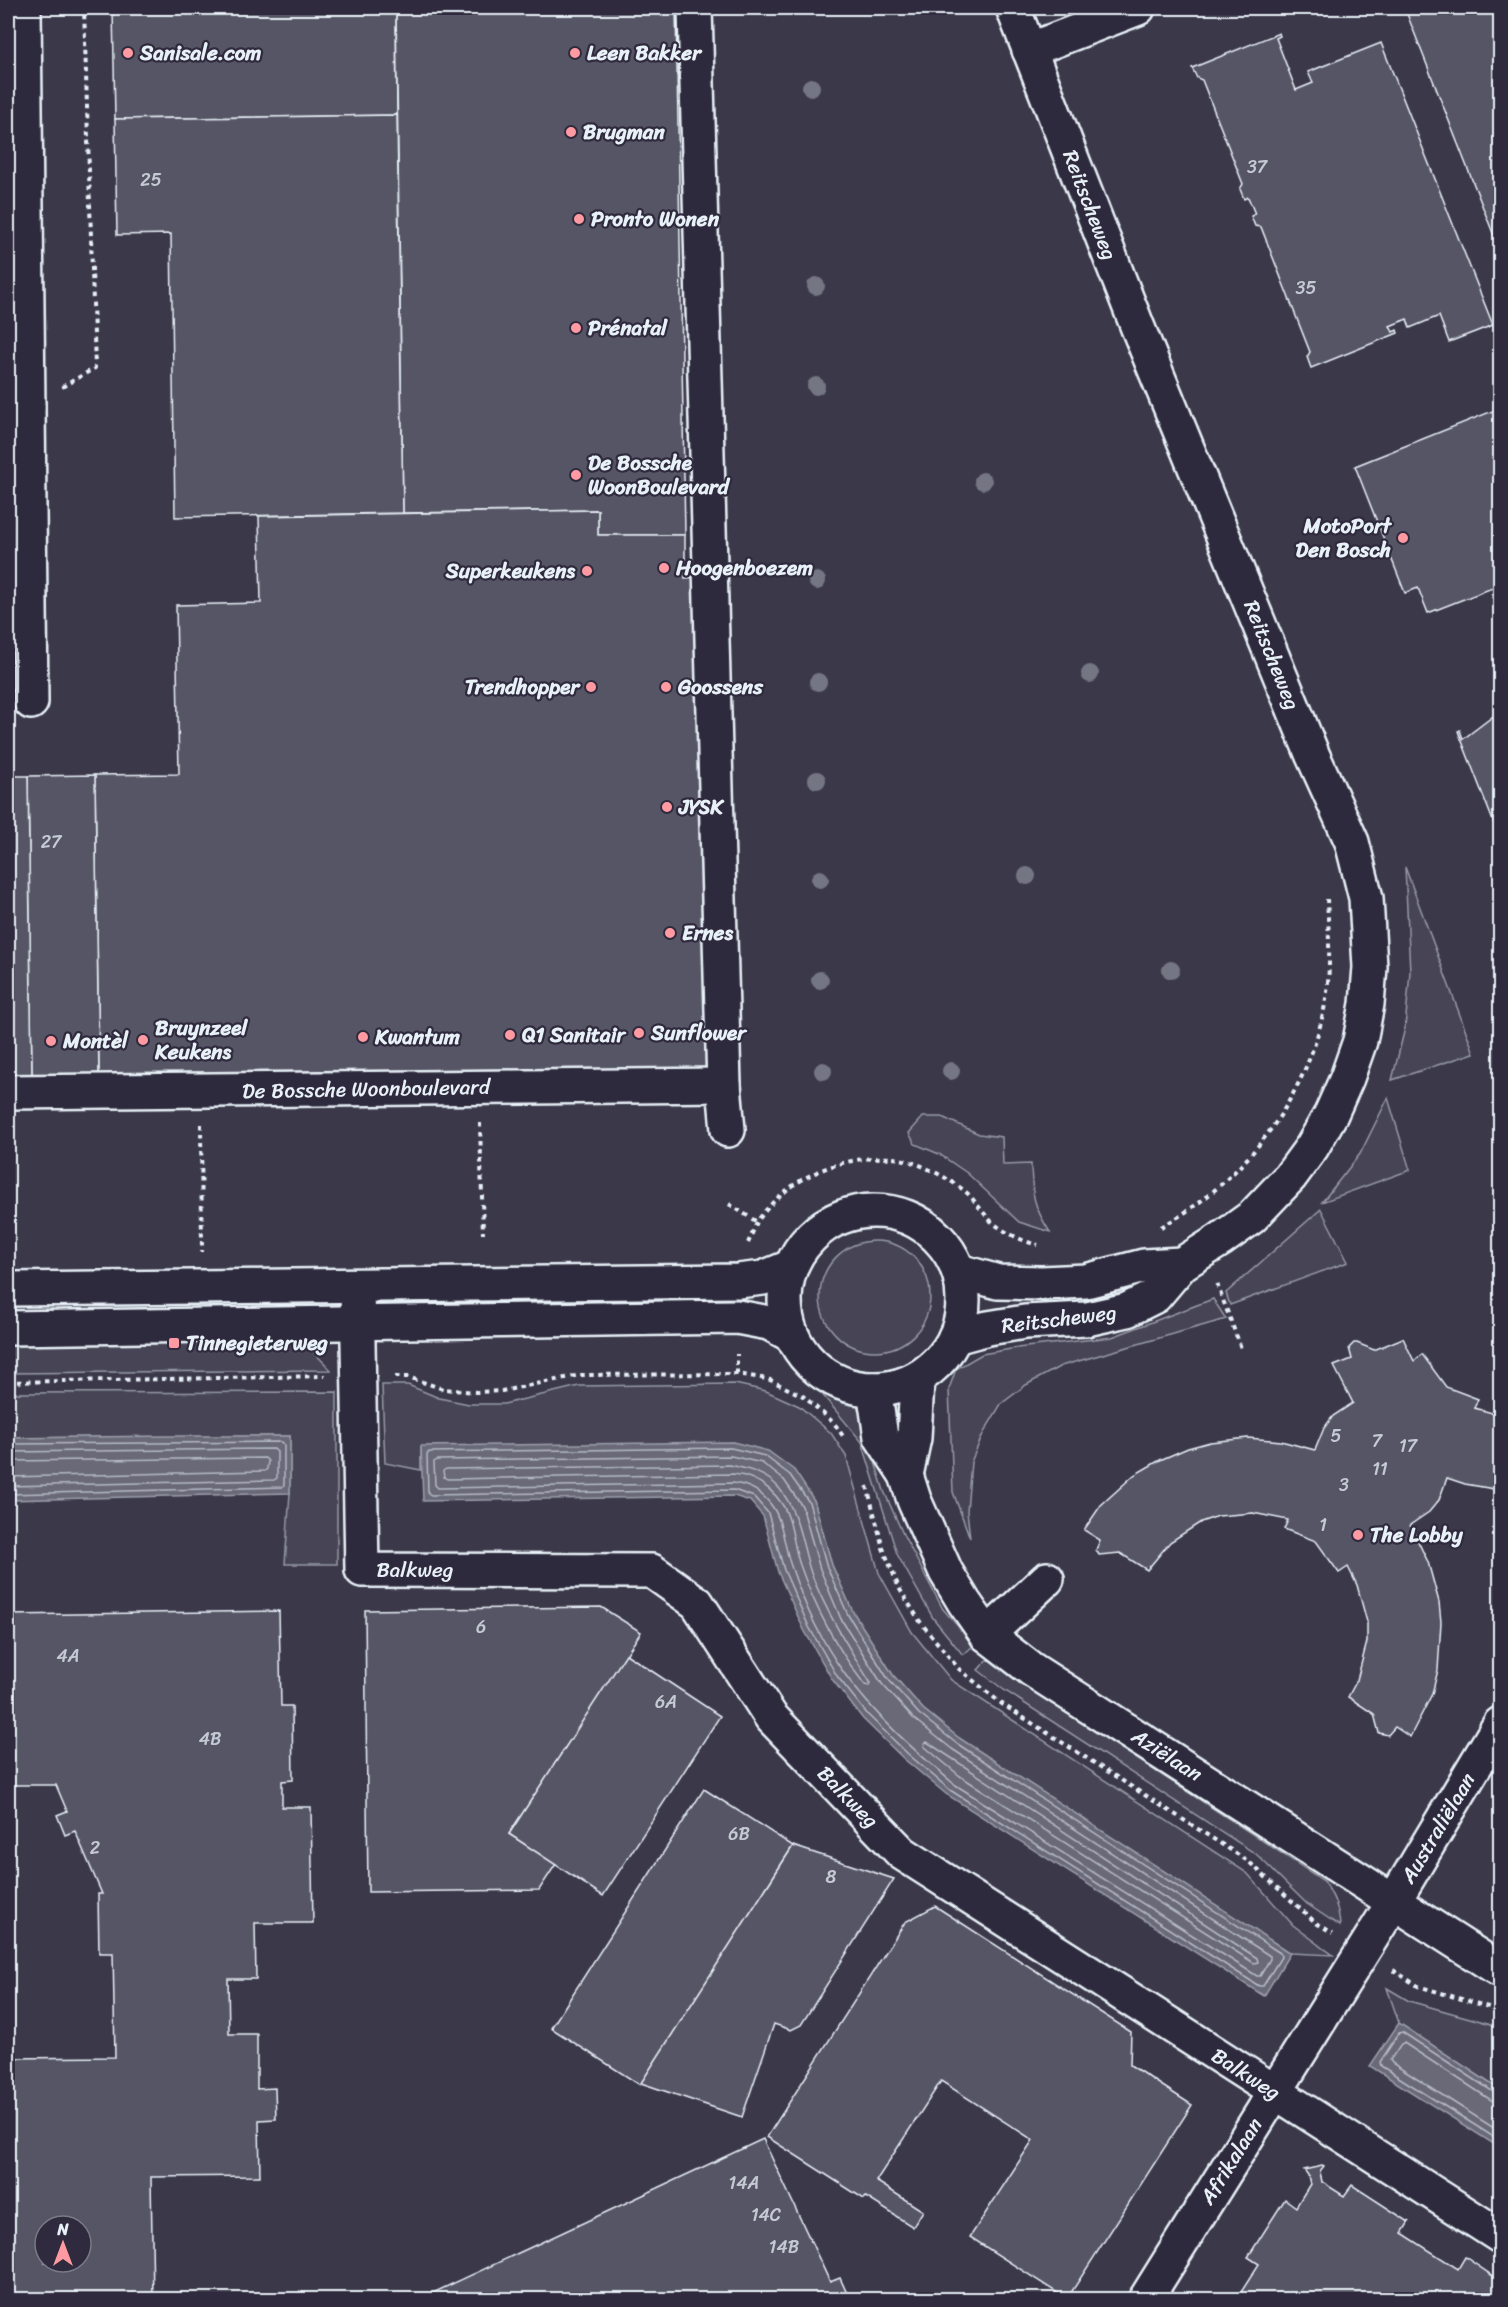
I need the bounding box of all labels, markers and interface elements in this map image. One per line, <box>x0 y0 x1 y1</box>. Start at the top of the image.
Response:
place label: Sanisale.com <box>139 34 261 72</box>
place label: Leen Bakker <box>587 34 703 72</box>
marker: Sanisale.com <box>121 46 135 60</box>
marker: Leen Bakker <box>568 46 582 60</box>
place label: Brugman <box>583 113 665 151</box>
marker: Brugman <box>564 125 578 139</box>
street label: Reitscheweg <box>1052 144 1128 266</box>
house number: 37 <box>1247 151 1269 183</box>
house number: 25 <box>140 164 162 196</box>
place label: Pronto Wonen <box>591 200 720 238</box>
marker: Pronto Wonen <box>572 212 586 226</box>
house number: 35 <box>1296 272 1316 304</box>
place label: Prénatal <box>588 309 668 347</box>
marker: Prénatal <box>569 321 583 335</box>
place label: De Bossche WoonBoulevard <box>588 444 731 506</box>
marker: De Bossche WoonBoulevard <box>569 468 583 482</box>
place label: MotoPort Den Bosch <box>1296 507 1393 569</box>
marker: MotoPort Den Bosch <box>1396 531 1410 545</box>
place label: Hoogenboezem <box>675 549 813 587</box>
place label: Superkeukens <box>445 552 575 590</box>
marker: Hoogenboezem <box>657 561 671 575</box>
marker: Superkeukens <box>580 564 594 578</box>
street label: Reitscheweg <box>1233 594 1311 716</box>
place label: Trendhopper <box>465 668 581 706</box>
place label: Goossens <box>677 668 764 706</box>
marker: Trendhopper <box>584 680 598 694</box>
marker: Goossens <box>659 680 673 694</box>
place label: JYSK <box>678 788 725 826</box>
marker: JYSK <box>660 800 674 814</box>
house number: 27 <box>41 826 63 858</box>
place label: Ernes <box>682 914 733 952</box>
marker: Ernes <box>663 926 677 940</box>
place label: Bruynzeel Keukens <box>154 1009 248 1071</box>
place label: Sunflower <box>650 1014 748 1052</box>
place label: Q1 Sanitair <box>522 1016 626 1054</box>
place label: Kwantum <box>374 1018 461 1056</box>
place label: Montèl <box>62 1022 129 1060</box>
marker: Sunflower <box>632 1026 646 1040</box>
marker: Q1 Sanitair <box>503 1028 517 1042</box>
marker: Kwantum <box>356 1030 370 1044</box>
marker: Bruynzeel Keukens <box>136 1033 150 1047</box>
marker: Montèl <box>44 1034 58 1048</box>
street label: De Bossche Woonboulevard <box>242 1068 492 1110</box>
street label: Reitscheweg <box>999 1293 1119 1345</box>
place label: Tinnegieterweg <box>186 1324 328 1362</box>
marker: Tinnegieterweg <box>167 1336 181 1350</box>
house number: 5 <box>1331 1420 1342 1452</box>
house number: 7 <box>1372 1425 1384 1457</box>
house number: 17 <box>1399 1430 1419 1462</box>
house number: 11 <box>1372 1453 1388 1485</box>
house number: 3 <box>1339 1469 1349 1501</box>
house number: 1 <box>1319 1509 1327 1541</box>
place label: The Lobby <box>1370 1516 1464 1554</box>
marker: The Lobby <box>1351 1528 1365 1542</box>
street label: Balkweg <box>377 1551 454 1589</box>
house number: 6 <box>476 1611 486 1643</box>
house number: 4A <box>56 1640 80 1672</box>
house number: 6A <box>655 1686 677 1718</box>
street label: Aziëlaan <box>1123 1717 1210 1792</box>
house number: 4B <box>199 1723 221 1755</box>
street label: Balkweg <box>808 1756 889 1838</box>
street label: Australiëlaan <box>1389 1765 1486 1892</box>
house number: 6B <box>728 1818 750 1850</box>
house number: 2 <box>90 1832 100 1864</box>
house number: 8 <box>826 1861 837 1893</box>
street label: Balkweg <box>1203 2037 1289 2111</box>
street label: Afrikalaan <box>1189 2110 1273 2213</box>
house number: 14A <box>729 2167 759 2199</box>
house number: 14C <box>751 2199 782 2231</box>
north arrow <box>33 2214 93 2274</box>
text: N <box>56 2215 69 2244</box>
house number: 14B <box>769 2231 799 2263</box>

